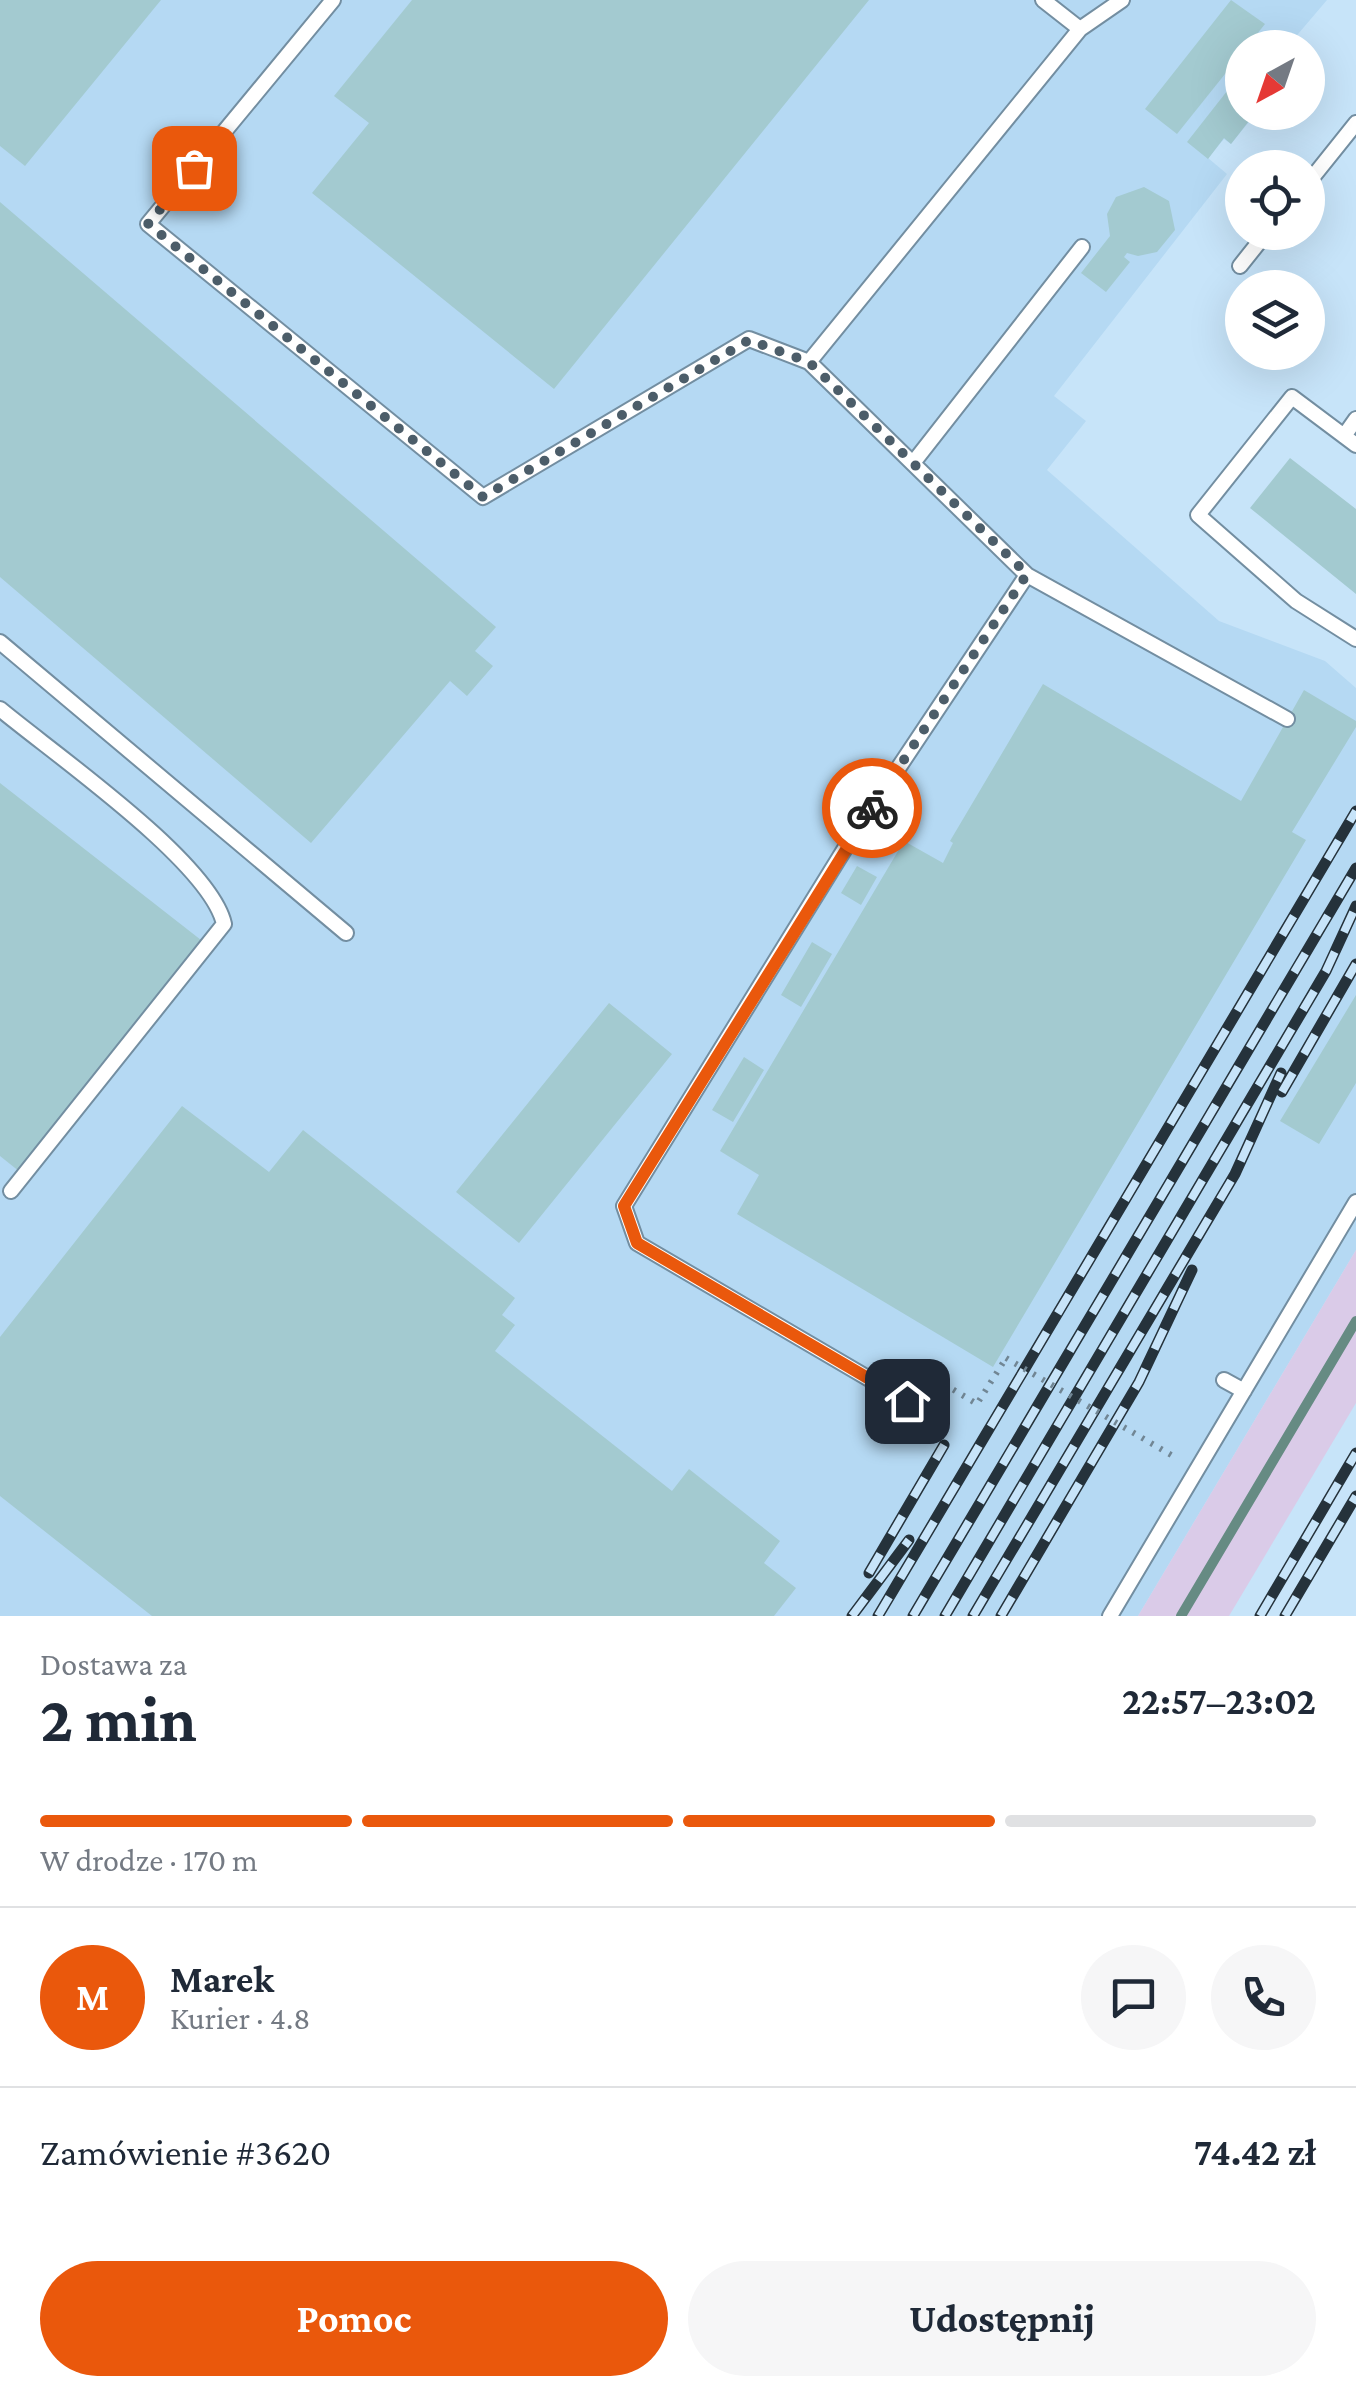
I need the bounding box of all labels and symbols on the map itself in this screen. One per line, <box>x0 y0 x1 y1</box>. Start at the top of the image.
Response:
north arrow <box>1225 30 1325 130</box>
pin <box>152 126 237 211</box>
courier <box>822 758 922 858</box>
pin <box>865 1359 950 1444</box>

